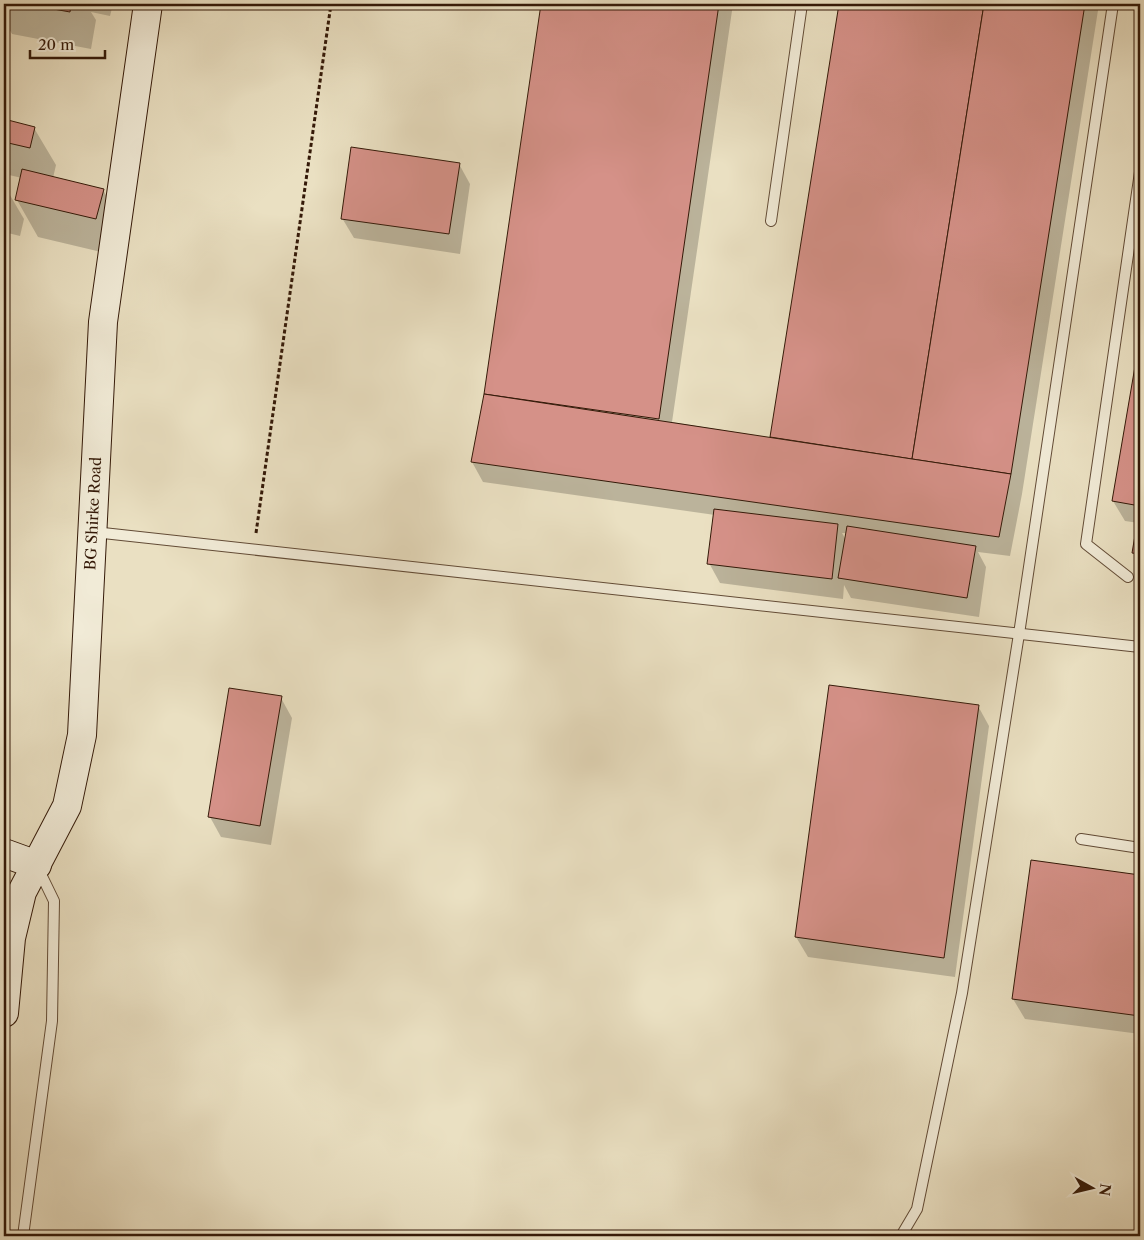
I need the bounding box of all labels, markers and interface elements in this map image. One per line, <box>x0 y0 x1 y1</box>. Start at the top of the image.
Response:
scale bar <box>30 28 105 60</box>
text: 20 m <box>38 35 74 54</box>
street label: BG Shirke Road <box>80 456 105 571</box>
north arrow <box>1066 1162 1116 1212</box>
text: N <box>1095 1183 1115 1197</box>

